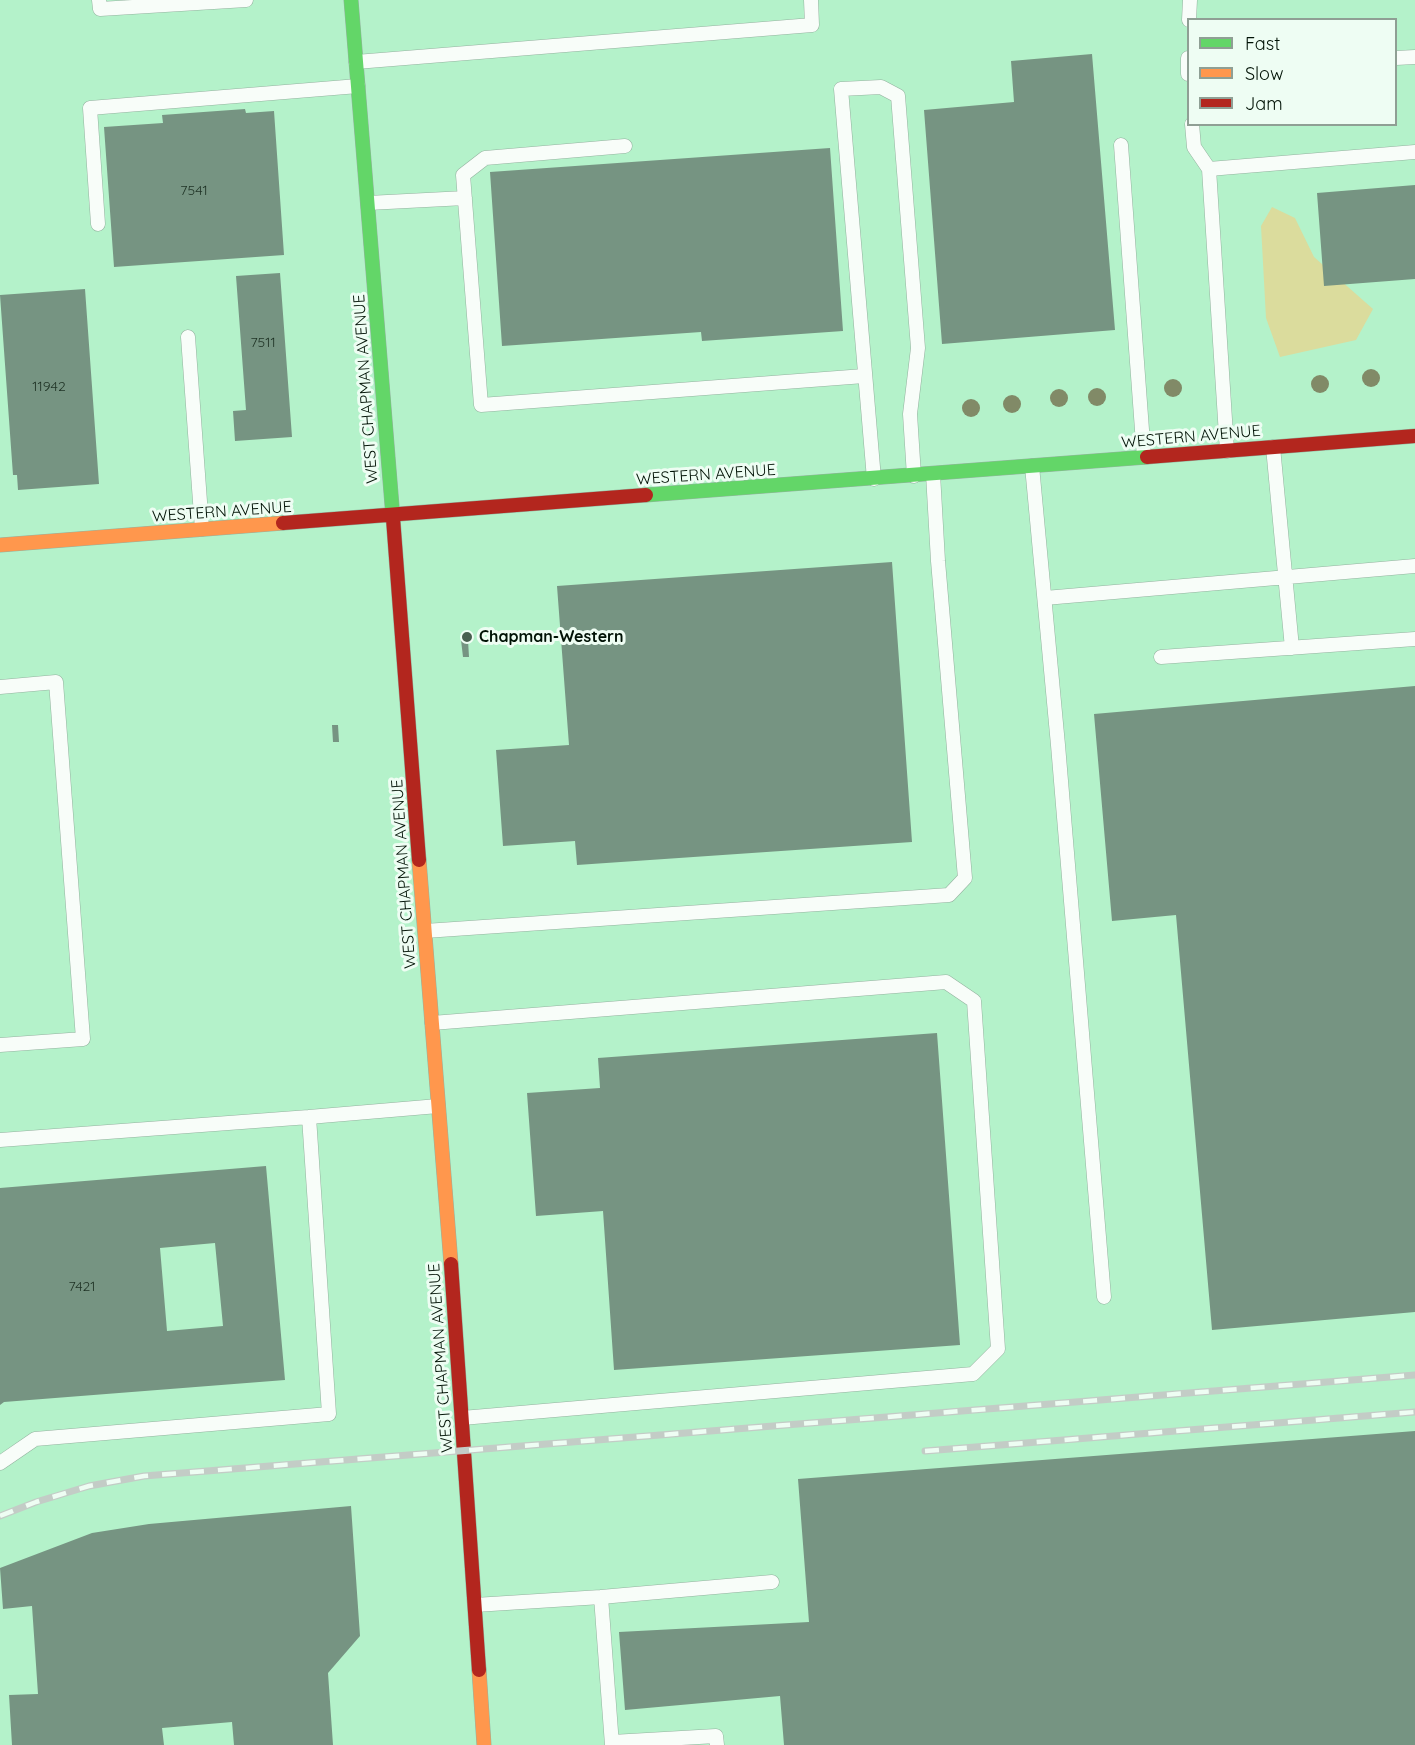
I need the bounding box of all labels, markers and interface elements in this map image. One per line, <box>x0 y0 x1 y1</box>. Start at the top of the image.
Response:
legend <box>1187 18 1397 126</box>
text: Fast <box>1245 32 1280 55</box>
text: Slow <box>1245 62 1283 85</box>
text: Jam <box>1245 92 1283 115</box>
house number: 7541 <box>180 183 208 199</box>
street label: WEST CHAPMAN AVENUE <box>350 294 382 484</box>
house number: 7511 <box>250 335 276 351</box>
house number: 11942 <box>32 379 66 395</box>
street label: WESTERN AVENUE <box>1121 421 1261 453</box>
street label: WESTERN AVENUE <box>636 461 776 489</box>
street label: WESTERN AVENUE <box>152 498 292 526</box>
place label: Chapman-Western <box>479 627 624 647</box>
marker: Chapman-Western <box>460 630 474 644</box>
street label: WEST CHAPMAN AVENUE <box>388 779 420 969</box>
street label: WEST CHAPMAN AVENUE <box>425 1263 457 1453</box>
house number: 7421 <box>69 1279 95 1295</box>

